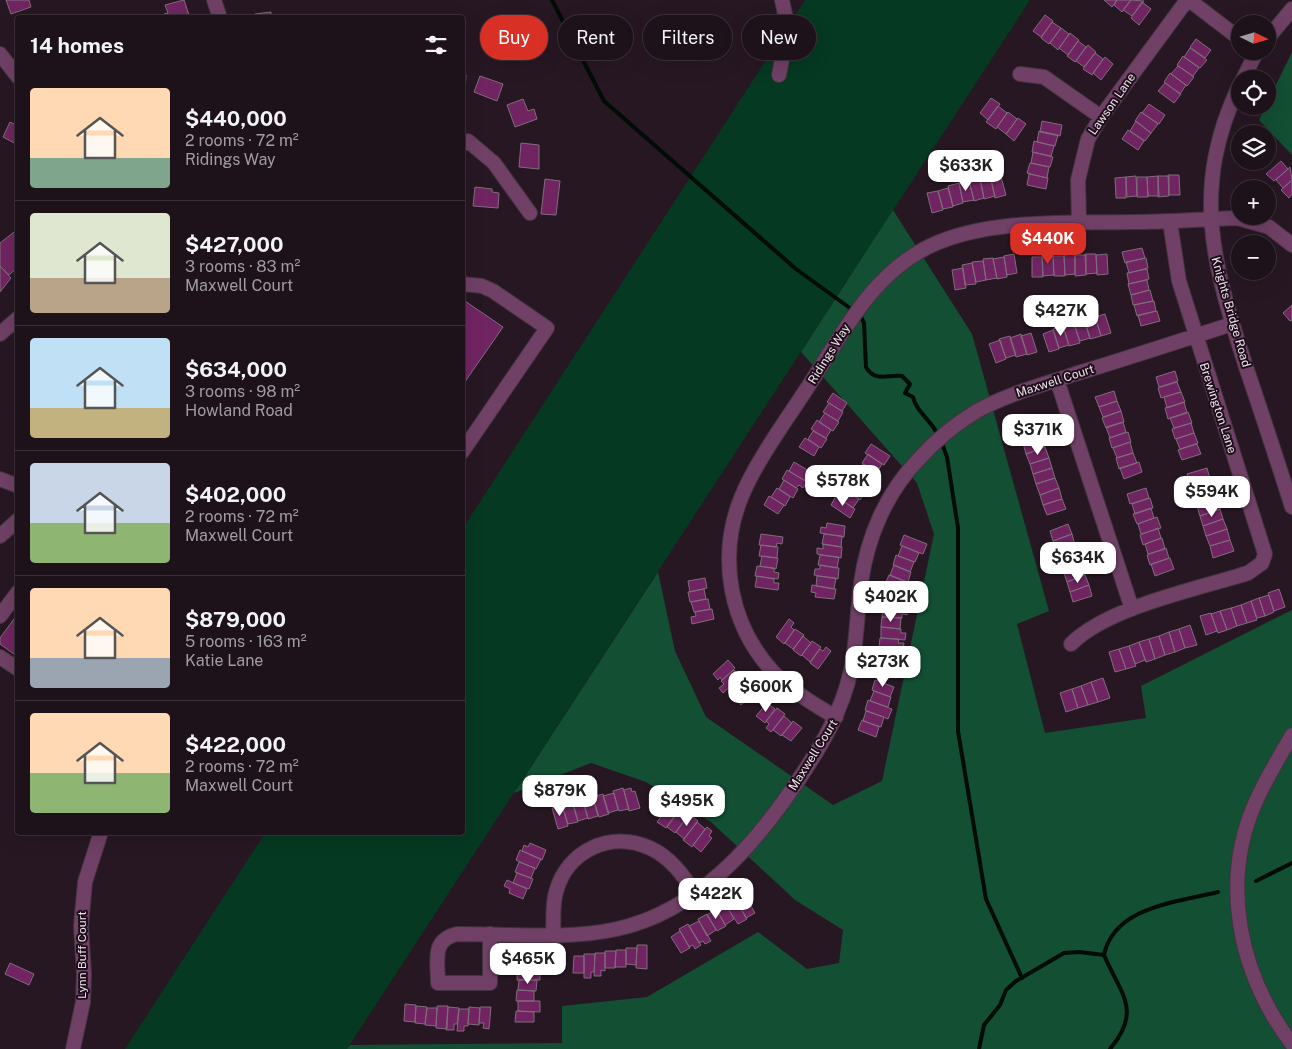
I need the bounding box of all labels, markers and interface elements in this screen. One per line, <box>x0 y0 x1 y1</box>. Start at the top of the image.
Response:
chip: Buy <box>480 15 548 60</box>
chip: Rent <box>558 15 633 60</box>
chip: Filters <box>643 15 732 60</box>
chip: New <box>742 15 816 60</box>
north arrow <box>1231 15 1276 60</box>
map controls <box>1231 15 1276 280</box>
icon: filters <box>422 31 450 59</box>
text: 14 homes <box>30 33 124 58</box>
street label: Lawson Lane <box>1086 70 1139 138</box>
button: locate <box>1231 70 1276 115</box>
text: $440,000 <box>185 106 287 131</box>
icon: home <box>70 108 130 168</box>
button: layers <box>1231 125 1276 170</box>
text: 2 rooms · 72 m² <box>185 131 299 150</box>
text: Ridings Way <box>185 150 276 169</box>
pin: $633K <box>931 150 1001 192</box>
text: $633K <box>939 156 993 175</box>
button: + <box>1231 180 1276 225</box>
pin: $440K <box>1013 222 1083 265</box>
text: $440K <box>1021 229 1075 248</box>
text: $427,000 <box>185 232 283 257</box>
icon: home <box>70 233 130 293</box>
button: − <box>1231 235 1276 280</box>
street label: Knights Bridge Road <box>1209 255 1253 369</box>
text: 3 rooms · 83 m² <box>185 257 300 276</box>
text: Maxwell Court <box>185 276 293 295</box>
pin: $427K <box>1026 294 1096 337</box>
text: $427K <box>1034 301 1088 320</box>
street label: Ridings Way <box>805 321 853 387</box>
text: $634,000 <box>185 357 287 382</box>
icon: home <box>70 358 130 418</box>
street label: Brewington Lane <box>1197 361 1239 455</box>
street label: Maxwell Court <box>1014 362 1096 400</box>
text: 3 rooms · 98 m² <box>185 382 300 401</box>
text: Howland Road <box>185 401 293 420</box>
pin: $371K <box>1003 414 1073 456</box>
text: $371K <box>1013 420 1063 439</box>
pin: $578K <box>808 464 878 507</box>
text: $578K <box>816 471 870 490</box>
pin: $594K <box>1177 476 1247 518</box>
text: $402,000 <box>185 482 286 507</box>
text: $594K <box>1185 482 1239 501</box>
icon: home <box>70 483 130 543</box>
text: 2 rooms · 72 m² <box>185 507 299 526</box>
text: Maxwell Court <box>185 526 293 545</box>
pin: $634K <box>1043 542 1113 584</box>
text: $634K <box>1051 548 1105 567</box>
pin: $402K <box>856 580 926 623</box>
text: $402K <box>864 587 918 606</box>
text: $879,000 <box>185 607 286 632</box>
icon: home <box>70 608 130 668</box>
text: 5 rooms · 163 m² <box>185 632 307 651</box>
pin: $273K <box>848 646 918 688</box>
text: Katie Lane <box>185 651 263 670</box>
text: $273K <box>856 652 910 671</box>
pin: $600K <box>731 670 801 713</box>
text: $600K <box>739 677 793 696</box>
street label: Maxwell Court <box>786 717 841 793</box>
text: $422,000 <box>185 732 286 757</box>
icon: home <box>70 733 130 793</box>
text: 2 rooms · 72 m² <box>185 757 299 776</box>
pin: $879K <box>525 774 595 817</box>
text: Maxwell Court <box>185 776 293 795</box>
text: $879K <box>533 781 587 800</box>
pin: $495K <box>652 784 722 827</box>
text: $495K <box>660 791 714 810</box>
pin: $422K <box>681 878 751 920</box>
text: $422K <box>689 884 743 903</box>
street label: Lynn Buff Court <box>75 911 89 999</box>
pin: $465K <box>493 942 563 985</box>
text: $465K <box>501 949 555 968</box>

